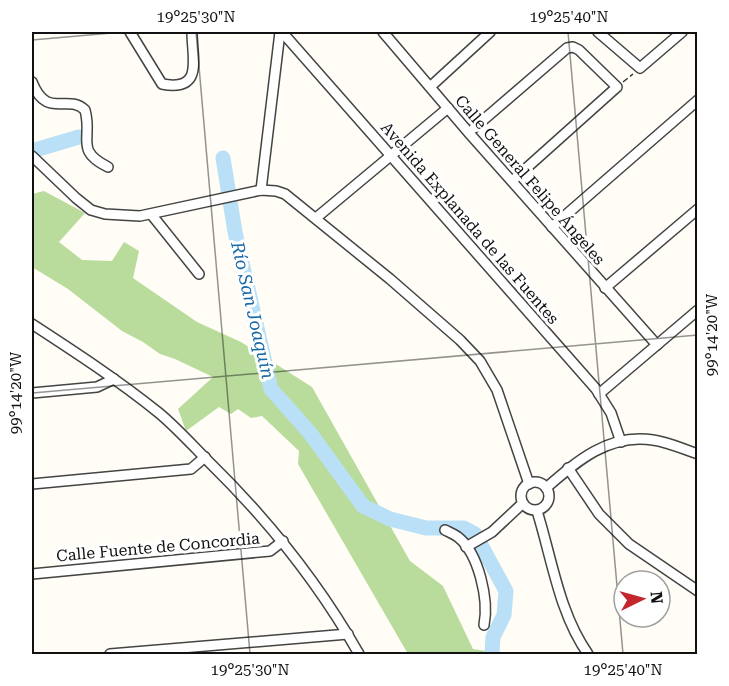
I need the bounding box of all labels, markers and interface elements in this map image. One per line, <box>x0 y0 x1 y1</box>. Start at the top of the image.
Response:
text: 19°25'30"N <box>156 8 236 26</box>
text: 19°25'40"N <box>529 8 609 26</box>
street label: Calle General Felipe Ángeles <box>451 91 609 269</box>
street label: Avenida Explanada de las Fuentes <box>377 118 563 328</box>
water label: Río San Joaquín <box>227 238 279 381</box>
text: 99°14'20"W <box>703 293 721 376</box>
text: 99°14'20"W <box>7 351 25 434</box>
street label: Calle Fuente de Concordia <box>55 529 261 565</box>
north arrow <box>612 569 672 629</box>
text: N <box>646 591 666 605</box>
text: 19°25'30"N <box>210 661 290 679</box>
text: 19°25'40"N <box>583 661 663 679</box>

